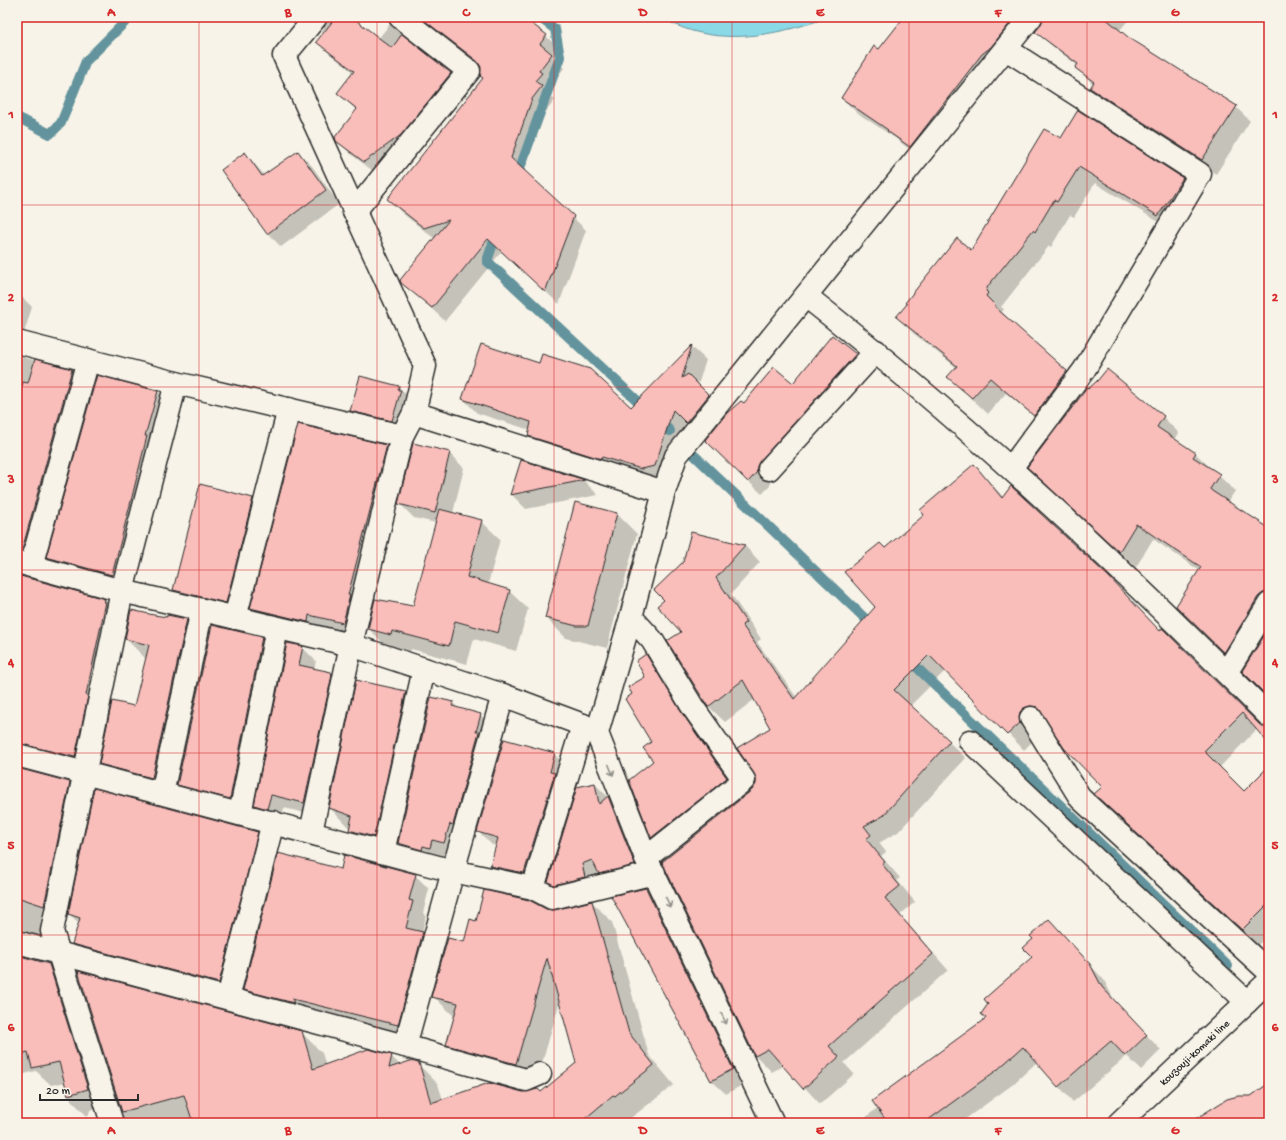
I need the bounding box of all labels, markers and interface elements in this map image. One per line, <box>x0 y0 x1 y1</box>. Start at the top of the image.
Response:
text: A <box>106 6 116 21</box>
text: B <box>284 6 293 21</box>
text: C <box>461 6 471 21</box>
text: D <box>638 6 648 21</box>
text: E <box>816 6 825 21</box>
text: F <box>994 6 1003 21</box>
text: G <box>1171 6 1180 21</box>
text: 1 <box>7 108 14 123</box>
text: 1 <box>1271 108 1278 123</box>
text: 2 <box>8 291 15 306</box>
text: 2 <box>1272 291 1279 306</box>
text: 3 <box>7 473 15 488</box>
text: 3 <box>1271 473 1279 488</box>
text: 4 <box>7 656 15 671</box>
text: 4 <box>1271 656 1279 671</box>
one-way arrow <box>608 763 616 775</box>
text: 5 <box>8 839 15 854</box>
text: 5 <box>1272 839 1279 854</box>
one-way arrow <box>665 896 672 908</box>
one-way arrow <box>721 1013 728 1025</box>
street label: kouzouji-komaki line <box>1158 1018 1233 1089</box>
text: 6 <box>8 1021 15 1036</box>
text: 6 <box>1272 1021 1279 1036</box>
scale bar <box>40 1076 138 1102</box>
text: 20 m <box>46 1085 71 1099</box>
text: A <box>106 1124 116 1139</box>
text: B <box>284 1124 293 1139</box>
text: C <box>461 1124 471 1139</box>
text: D <box>638 1124 648 1139</box>
text: E <box>816 1124 825 1139</box>
text: F <box>994 1124 1003 1139</box>
text: G <box>1171 1124 1180 1139</box>

